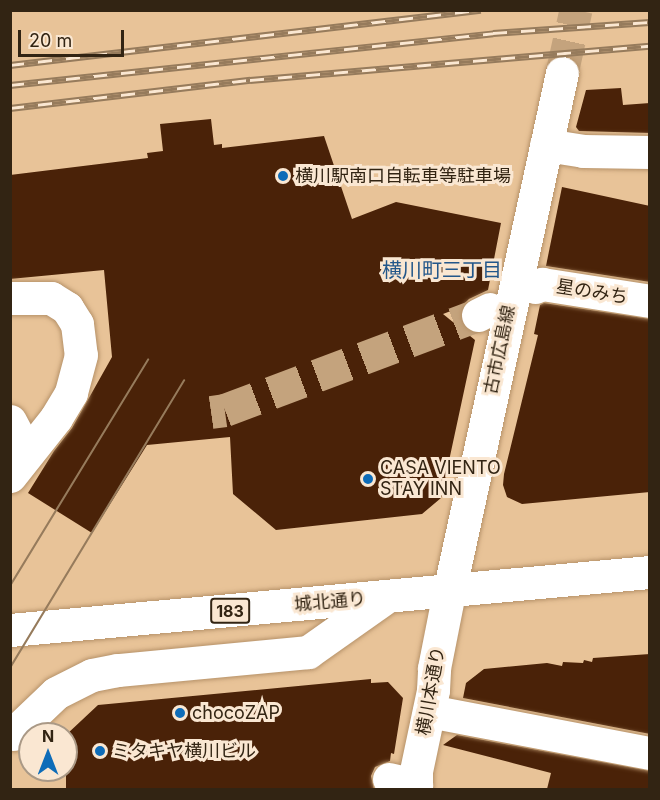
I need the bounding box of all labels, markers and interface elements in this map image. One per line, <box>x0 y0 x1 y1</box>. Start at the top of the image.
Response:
scale bar <box>21 18 128 56</box>
text: 20 m <box>29 30 72 51</box>
place label: 横川駅南口自転車等駐車場 <box>295 165 511 187</box>
marker: 横川駅南口自転車等駐車場 <box>276 169 290 183</box>
district label: 横川町三丁目 <box>382 258 502 282</box>
street label: 星のみち <box>555 276 629 308</box>
street label: 古市広島線 <box>480 304 520 396</box>
place label: CASA VIENTO STAY INN <box>380 458 501 500</box>
marker: CASA VIENTO STAY INN <box>361 472 375 486</box>
street label: 城北通り <box>293 588 367 616</box>
road number: 183 <box>209 598 251 624</box>
street label: 横川本通り <box>413 645 449 737</box>
place label: chocoZAP <box>192 702 280 724</box>
marker: chocoZAP <box>173 706 187 720</box>
north arrow <box>18 722 78 782</box>
text: N <box>42 726 54 746</box>
place label: ミタキヤ横川ビル <box>112 740 256 762</box>
marker: ミタキヤ横川ビル <box>93 744 107 758</box>

